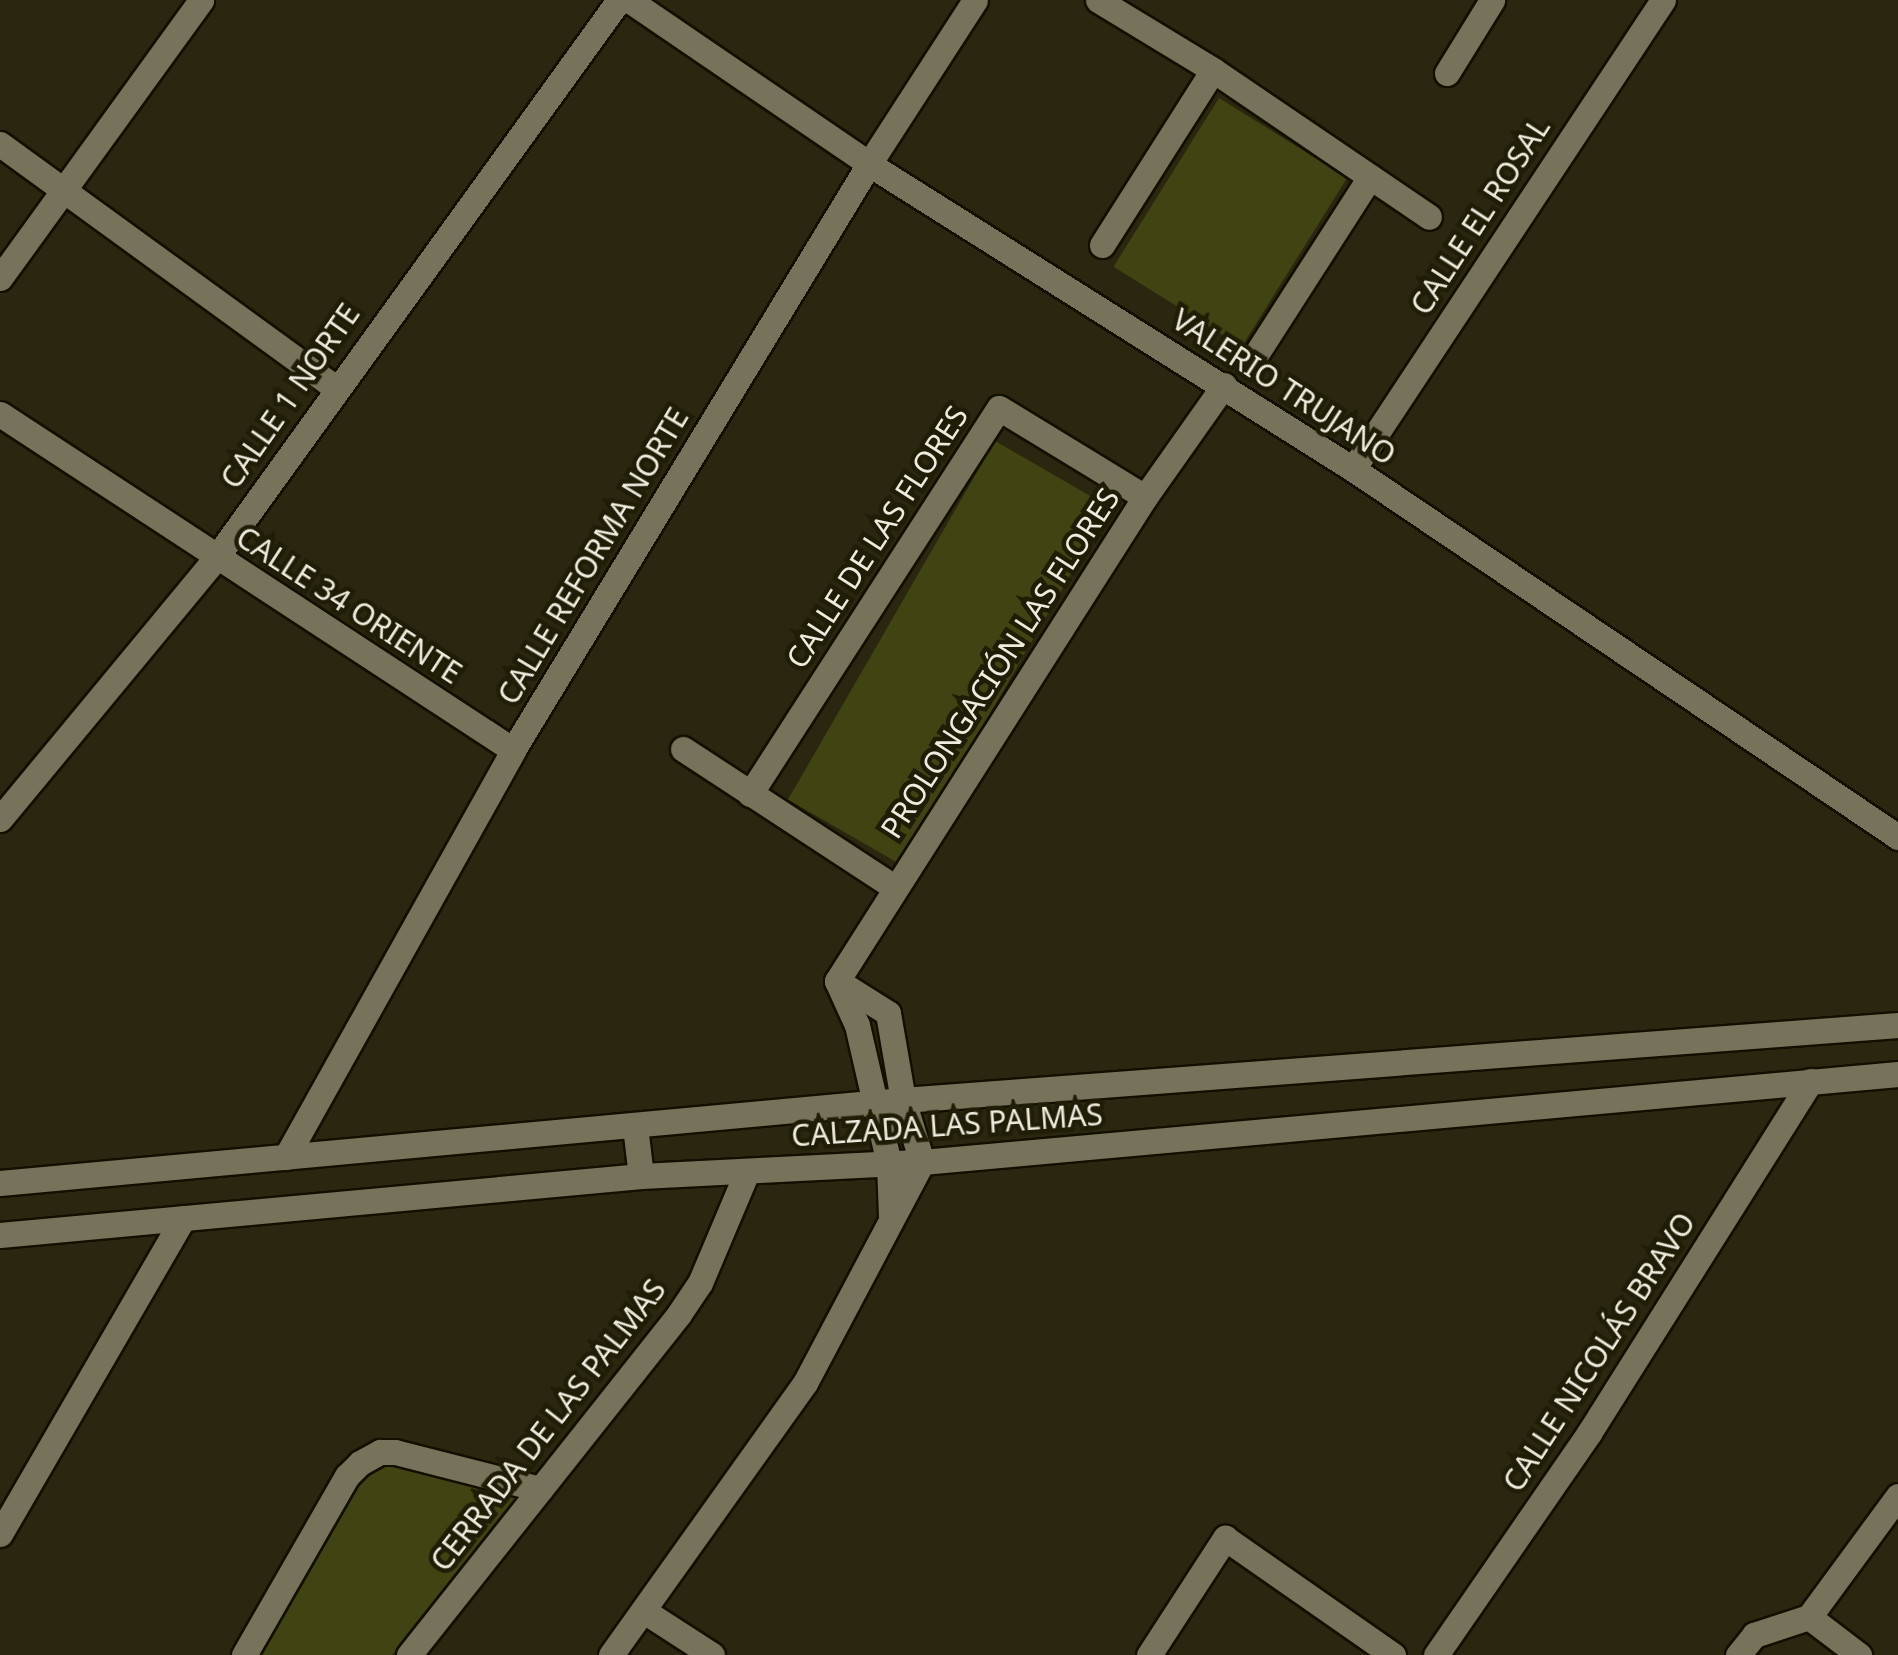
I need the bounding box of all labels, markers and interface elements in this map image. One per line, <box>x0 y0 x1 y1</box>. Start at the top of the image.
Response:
street label: CALLE EL ROSAL <box>1403 111 1557 321</box>
street label: CALLE 1 NORTE <box>213 297 367 495</box>
street label: VALERIO TRUJANO <box>1165 301 1403 473</box>
street label: CALLE DE LAS FLORES <box>779 399 975 675</box>
street label: CALLE REFORMA NORTE <box>490 401 696 711</box>
street label: PROLONGACIÓN LAS FLORES <box>873 481 1127 845</box>
street label: CALLE 34 ORIENTE <box>230 519 468 691</box>
street label: CALZADA LAS PALMAS <box>790 1096 1104 1154</box>
street label: CALLE NICOLÁS BRAVO <box>1495 1206 1703 1498</box>
street label: CERRADA DE LAS PALMAS <box>423 1272 673 1578</box>

